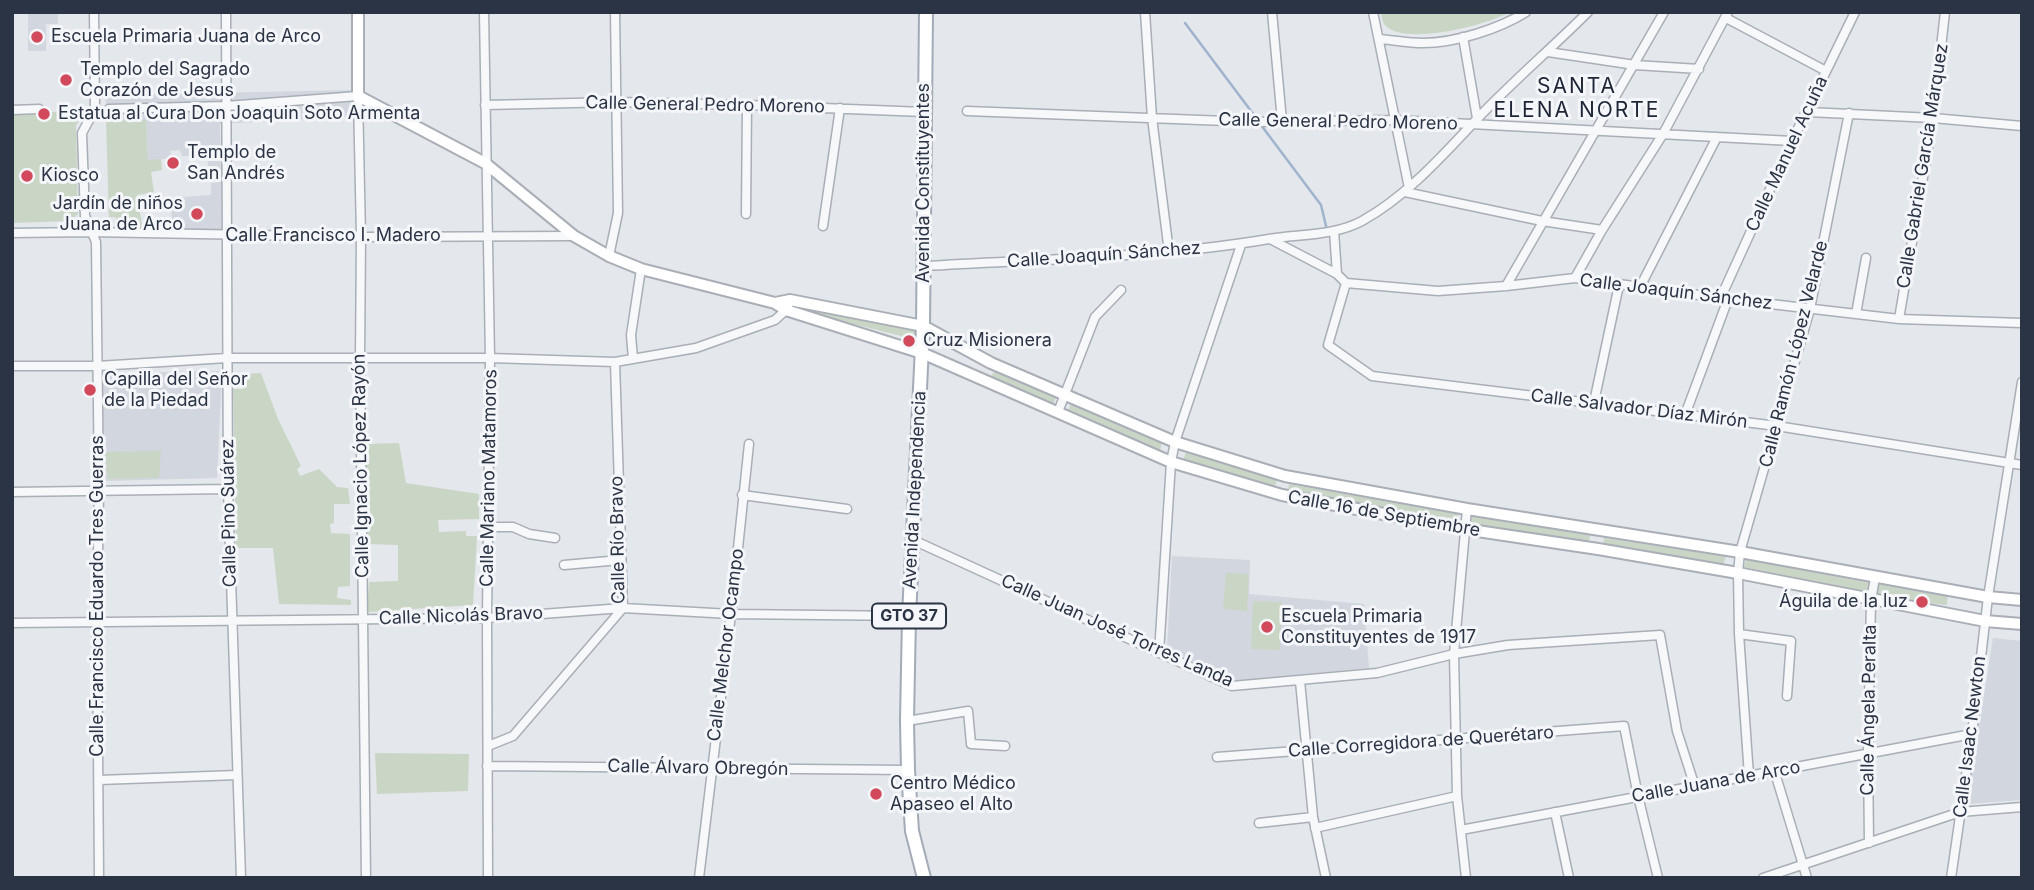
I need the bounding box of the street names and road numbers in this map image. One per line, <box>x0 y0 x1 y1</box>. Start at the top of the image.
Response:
street label: Calle Gabriel García Márquez <box>1893 42 1953 290</box>
street label: Calle Manuel Acuña <box>1741 73 1833 235</box>
street label: Avenida Constituyentes <box>913 83 935 283</box>
street label: Calle General Pedro Moreno <box>585 92 825 118</box>
street label: Calle General Pedro Moreno <box>1218 109 1458 135</box>
street label: Calle Francisco I. Madero <box>225 225 441 247</box>
street label: Calle Joaquín Sánchez <box>1006 237 1202 273</box>
street label: Calle Ramón López Velarde <box>1755 238 1833 470</box>
street label: Calle Joaquín Sánchez <box>1578 269 1774 315</box>
street label: Calle Ignacio López Rayón <box>348 354 374 578</box>
street label: Calle Mariano Matamoros <box>476 369 502 587</box>
street label: Calle Salvador Díaz Mirón <box>1529 385 1749 433</box>
street label: Avenida Independencia <box>899 390 931 590</box>
street label: Calle Francisco Eduardo Tres Guerras <box>87 435 109 757</box>
street label: Calle Pino Suárez <box>217 438 241 588</box>
street label: Calle Río Bravo <box>606 476 630 604</box>
street label: Calle 16 de Septiembre <box>1286 486 1482 542</box>
street label: Calle Melchor Ocampo <box>703 547 749 743</box>
street label: Calle Juan José Torres Landa <box>997 570 1237 692</box>
street label: Calle Nicolás Bravo <box>378 602 544 630</box>
road number: GTO 37 <box>872 604 946 628</box>
street label: Calle Ángela Peralta <box>1857 624 1881 796</box>
street label: Calle Isaac Newton <box>1949 655 1991 819</box>
street label: Calle Corregidora de Querétaro <box>1287 722 1555 762</box>
street label: Calle Álvaro Obregón <box>607 756 789 780</box>
street label: Calle Juana de Arco <box>1630 757 1802 807</box>

